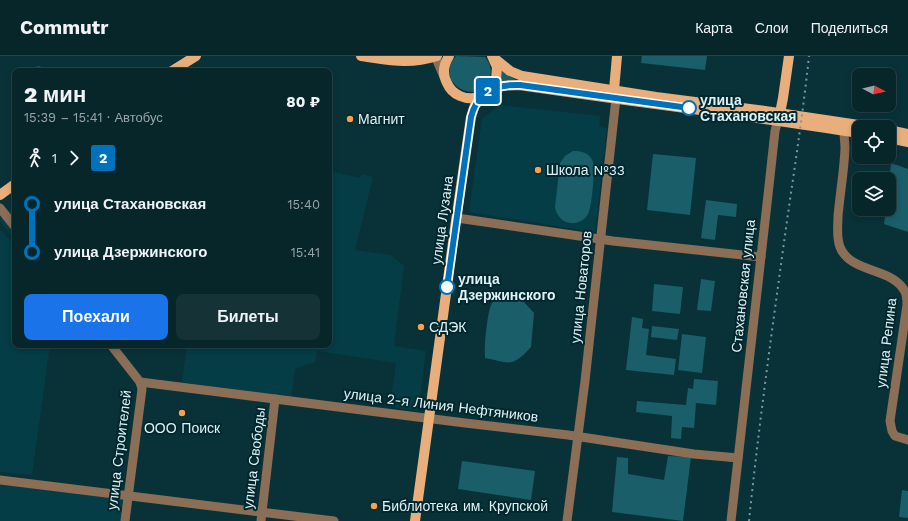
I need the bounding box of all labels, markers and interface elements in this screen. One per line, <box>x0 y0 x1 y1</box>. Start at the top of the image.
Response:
text: Commutr <box>20 16 108 39</box>
text: Карта <box>695 20 733 36</box>
text: Слои <box>755 20 789 36</box>
text: Поделиться <box>811 20 888 36</box>
north arrow <box>852 68 896 112</box>
map controls <box>852 68 896 216</box>
line badge: 2 <box>475 78 501 104</box>
text: 2 мин <box>24 82 86 107</box>
text: 2 <box>484 83 492 99</box>
place label: улица Стахановская <box>700 92 796 124</box>
text: 80 ₽ <box>286 93 320 111</box>
marker: улица Стахановская <box>681 100 697 116</box>
text: 15:39 – 15:41 · Автобус <box>24 110 163 125</box>
place label: Магнит <box>358 111 405 127</box>
marker: Магнит <box>345 114 355 124</box>
button: locate <box>852 120 896 164</box>
icon: walk <box>24 147 46 169</box>
icon: forward <box>63 147 85 169</box>
text: 2 <box>99 150 107 166</box>
text: 1 <box>52 151 57 166</box>
place label: Школа №33 <box>546 162 625 178</box>
marker: Школа №33 <box>533 165 543 175</box>
button: layers <box>852 172 896 216</box>
street label: улица Лузана <box>428 174 456 265</box>
text: улица Стахановская <box>54 195 206 213</box>
text: 15:40 <box>287 197 320 212</box>
street label: Стахановская улица <box>728 218 758 353</box>
street label: улица Новаторов <box>567 230 595 344</box>
text: улица Дзержинского <box>54 243 208 261</box>
text: 15:41 <box>291 245 320 260</box>
place label: улица Дзержинского <box>458 271 556 303</box>
marker: улица Дзержинского <box>439 279 455 295</box>
button: Поехали <box>24 294 168 340</box>
button: Билеты <box>176 294 320 340</box>
street label: улица Репина <box>873 297 899 389</box>
place label: СДЭК <box>429 319 467 335</box>
marker: СДЭК <box>416 322 426 332</box>
street label: улица 2-я Линия Нефтяников <box>343 385 539 425</box>
street label: улица Строителей <box>104 389 134 511</box>
street label: улица Свободы <box>240 406 268 510</box>
marker: ООО Поиск <box>177 408 187 418</box>
place label: ООО Поиск <box>144 420 221 436</box>
place label: Библиотека им. Крупской <box>382 498 548 514</box>
marker: Библиотека им. Крупской <box>369 501 379 511</box>

